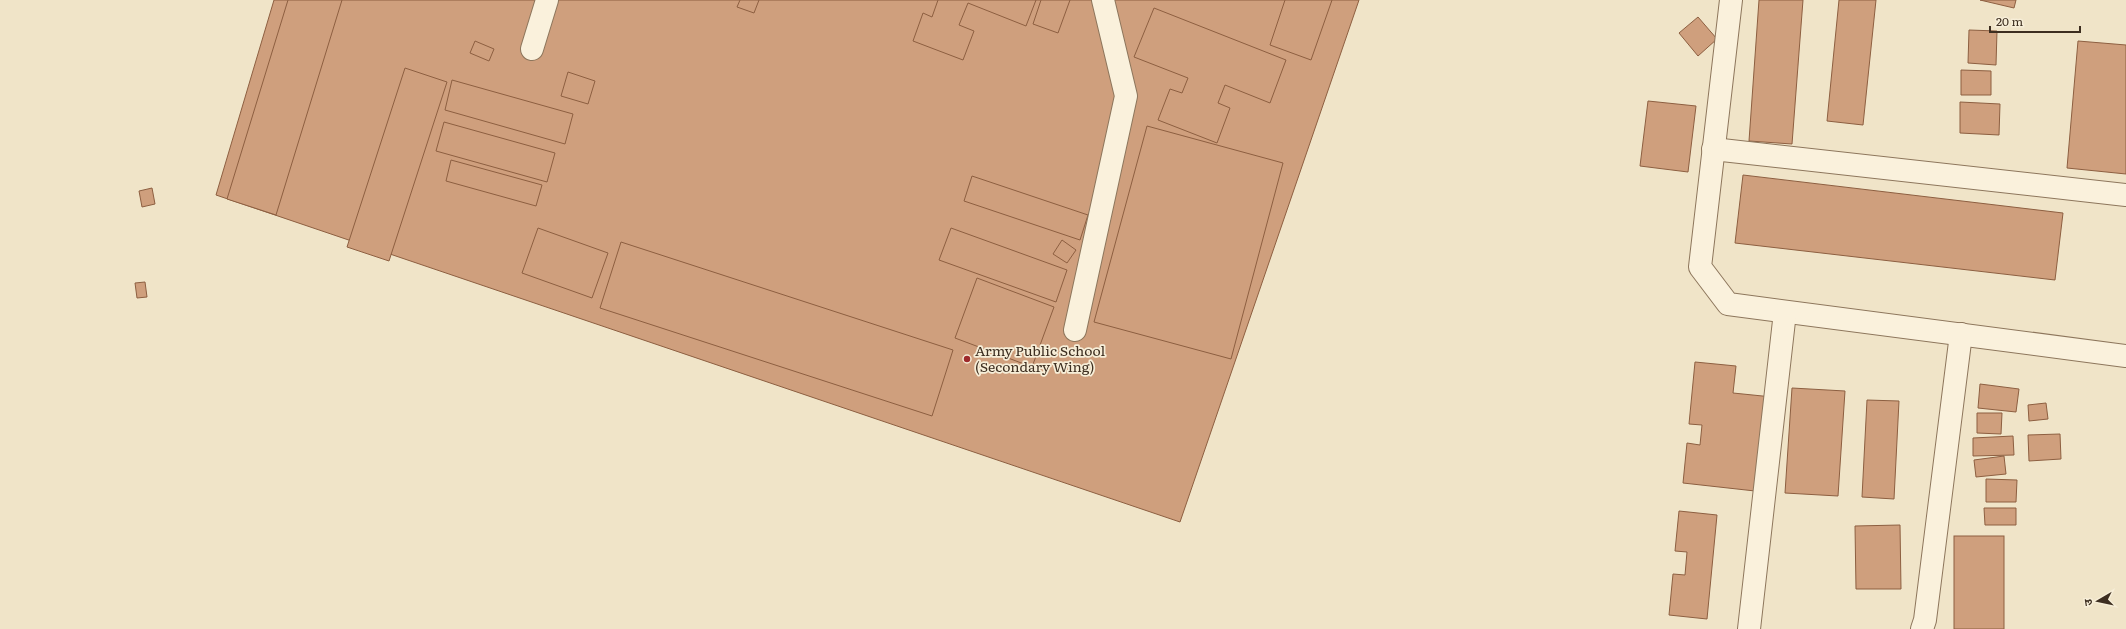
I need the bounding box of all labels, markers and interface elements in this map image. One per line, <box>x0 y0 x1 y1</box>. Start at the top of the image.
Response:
scale bar <box>1990 8 2080 34</box>
text: 20 m <box>1996 12 2023 30</box>
place label: Army Public School (Secondary Wing) <box>975 340 1105 376</box>
marker: Army Public School (Secondary Wing) <box>962 354 972 364</box>
north arrow <box>2078 581 2118 621</box>
text: उ <box>2079 598 2096 607</box>

